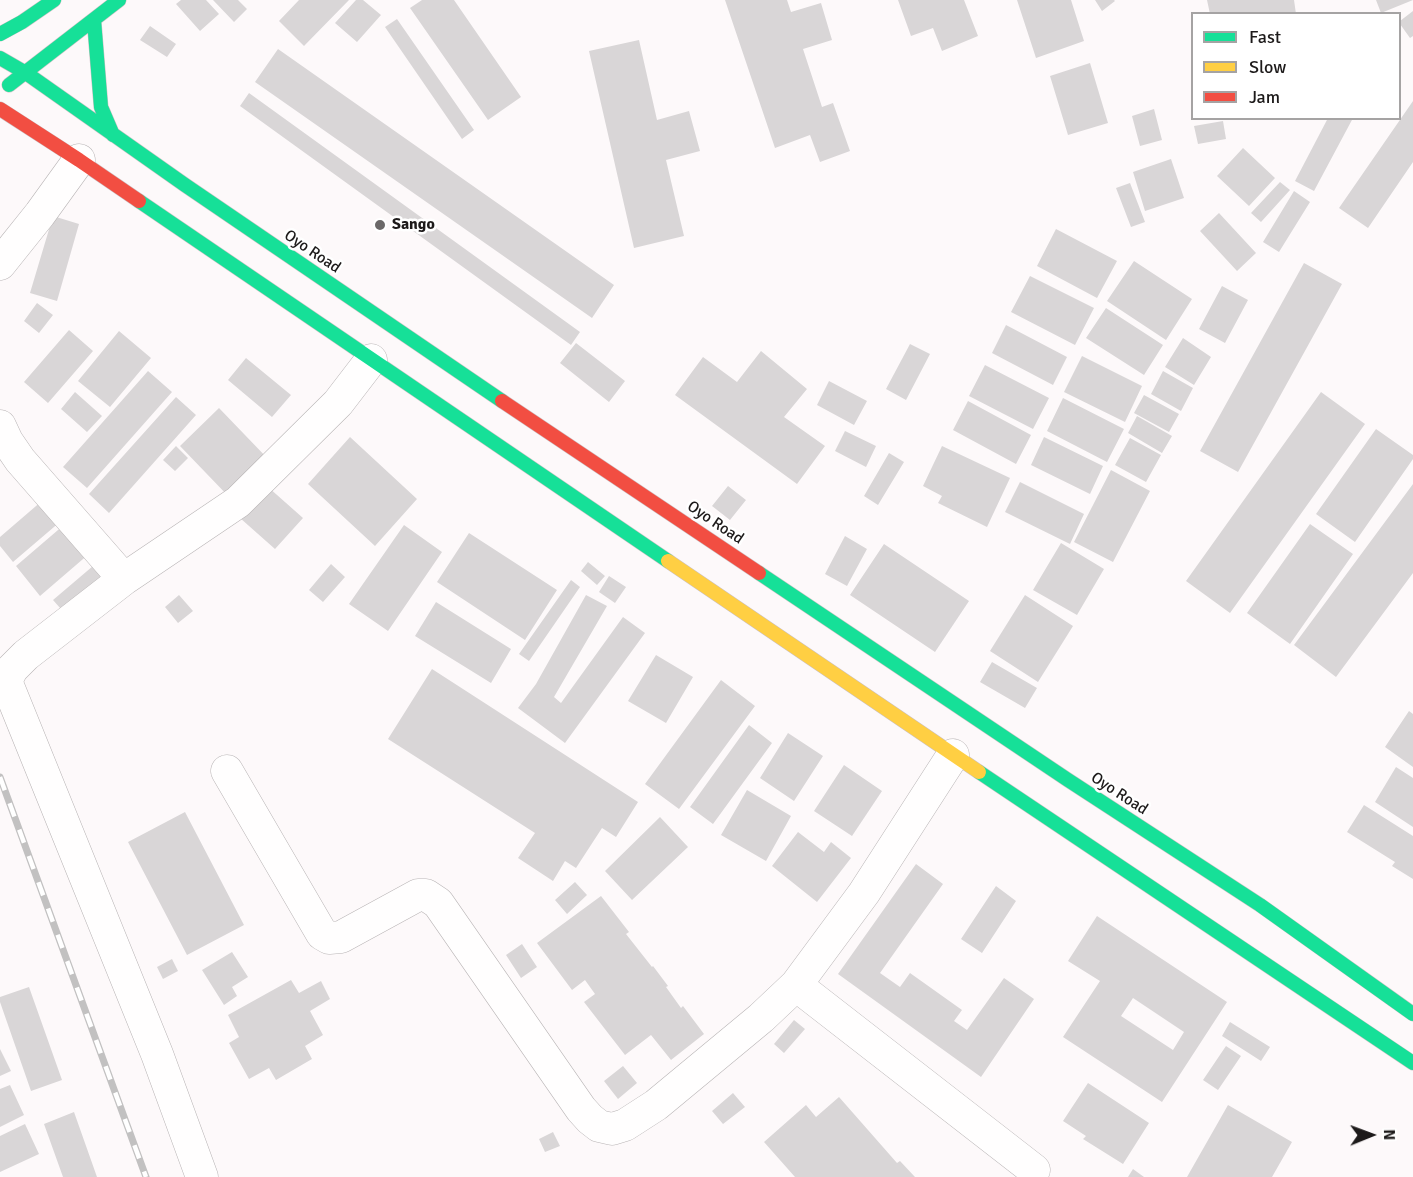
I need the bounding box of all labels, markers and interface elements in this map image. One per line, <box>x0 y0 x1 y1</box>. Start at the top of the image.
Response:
legend <box>1191 12 1401 120</box>
text: Fast <box>1249 26 1281 48</box>
text: Slow <box>1249 56 1286 78</box>
text: Jam <box>1249 86 1280 108</box>
place label: Sango <box>392 215 435 235</box>
marker: Sango <box>373 218 387 232</box>
street label: Oyo Road <box>280 226 344 278</box>
street label: Oyo Road <box>683 497 747 549</box>
street label: Oyo Road <box>1087 769 1151 819</box>
north arrow <box>1341 1105 1401 1165</box>
text: N <box>1379 1129 1399 1140</box>

